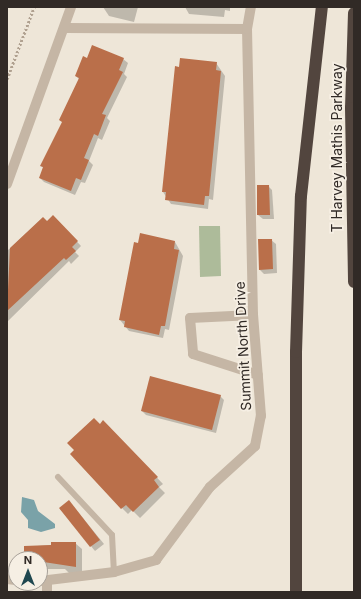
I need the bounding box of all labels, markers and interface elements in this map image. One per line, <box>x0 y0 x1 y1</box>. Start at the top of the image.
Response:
street label: T Harvey Mathis Parkway <box>329 63 345 233</box>
street label: Summit North Drive <box>231 281 255 411</box>
north arrow <box>8 551 48 591</box>
text: N <box>24 553 32 567</box>

